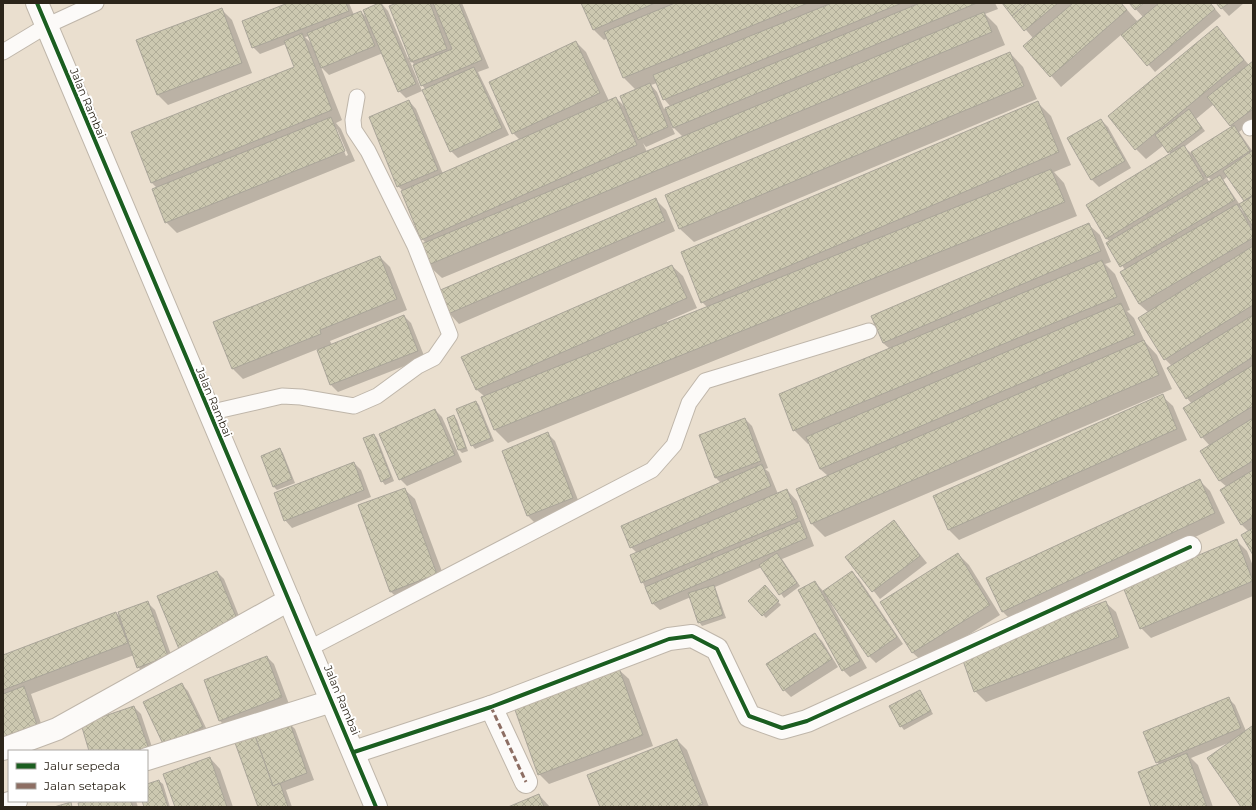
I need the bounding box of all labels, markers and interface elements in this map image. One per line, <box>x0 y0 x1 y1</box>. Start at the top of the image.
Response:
street label: Jalan Rambai <box>67 65 109 140</box>
street label: Jalan Rambai <box>193 364 235 439</box>
street label: Jalan Rambai <box>321 662 363 737</box>
legend <box>8 750 148 802</box>
text: Jalur sepeda <box>43 758 120 773</box>
text: Jalan setapak <box>43 778 127 793</box>

